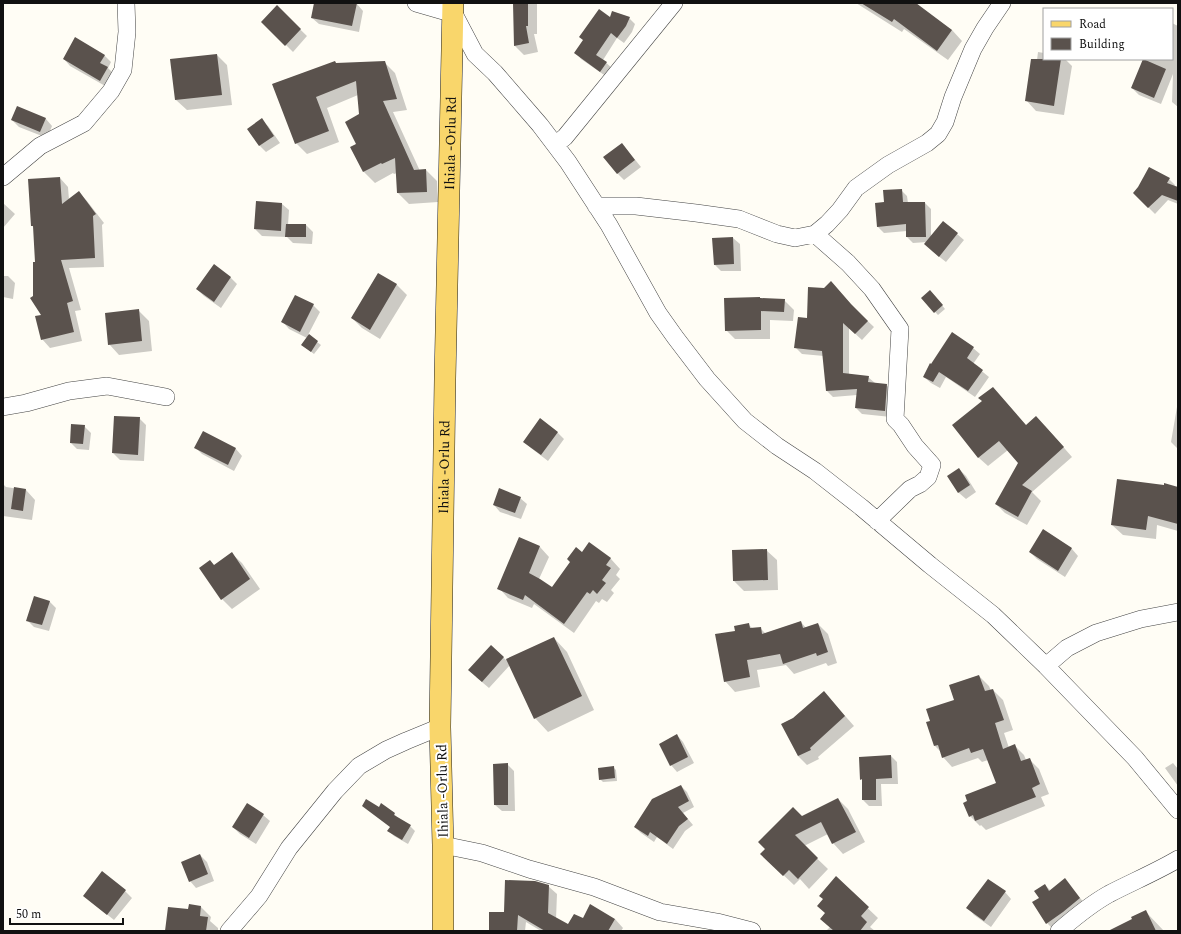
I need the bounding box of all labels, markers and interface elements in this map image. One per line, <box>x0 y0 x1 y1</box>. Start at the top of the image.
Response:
legend <box>1043 8 1173 60</box>
text: Road <box>1079 15 1106 34</box>
text: Building <box>1079 35 1125 54</box>
street label: Ihiala -Orlu Rd <box>439 96 462 190</box>
street label: Ihiala -Orlu Rd <box>433 420 455 514</box>
street label: Ihiala -Orlu Rd <box>431 744 454 838</box>
scale bar <box>10 900 123 926</box>
text: 50 m <box>16 905 41 924</box>

